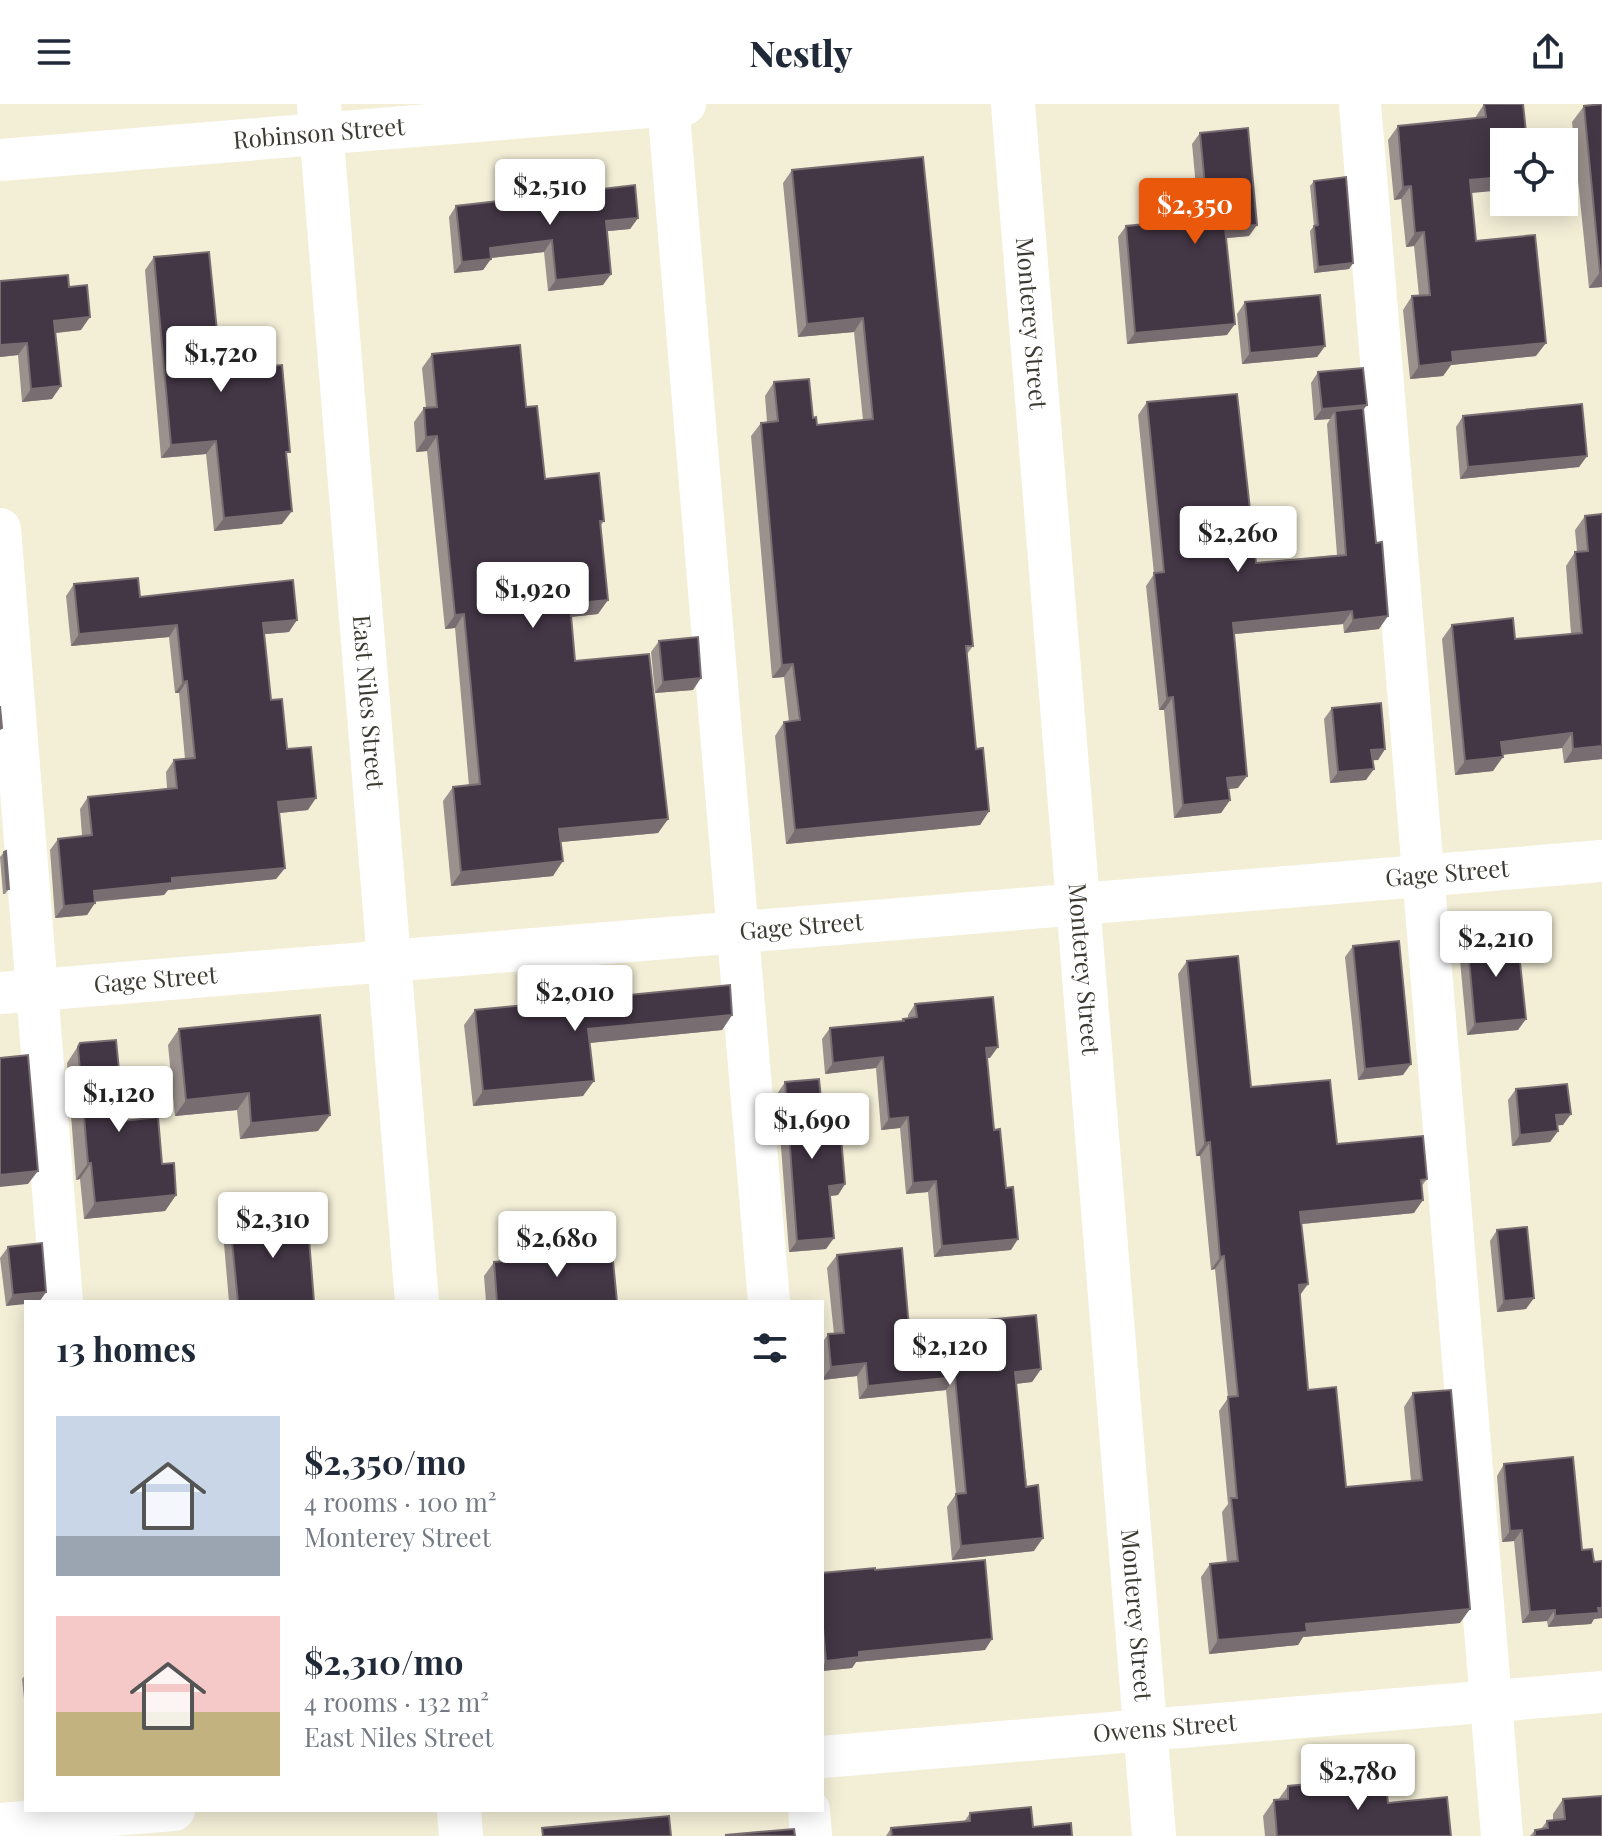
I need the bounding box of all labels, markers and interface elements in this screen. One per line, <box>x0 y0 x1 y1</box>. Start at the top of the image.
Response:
text: Nestly <box>749 28 853 76</box>
icon: menu <box>32 30 76 74</box>
icon: share <box>1526 30 1570 74</box>
street label: Robinson Street <box>232 109 406 155</box>
map controls <box>1490 128 1578 216</box>
button: locate <box>1490 128 1578 216</box>
pin: $2,510 <box>485 159 615 227</box>
text: $2,510 <box>513 167 587 202</box>
pin: $2,350 <box>1130 178 1260 246</box>
text: $2,350 <box>1157 186 1233 221</box>
street label: Monterey Street <box>1010 236 1056 411</box>
pin: $1,720 <box>156 326 286 394</box>
text: $1,720 <box>184 334 258 369</box>
pin: $2,260 <box>1173 506 1303 574</box>
text: $2,260 <box>1198 514 1278 549</box>
pin: $1,920 <box>468 562 598 630</box>
text: $1,920 <box>495 570 571 605</box>
street label: East Niles Street <box>347 613 393 791</box>
street label: Gage Street <box>1384 851 1510 893</box>
street label: Monterey Street <box>1062 882 1108 1057</box>
street label: Gage Street <box>738 904 865 946</box>
pin: $2,210 <box>1431 911 1561 979</box>
text: $2,210 <box>1458 919 1534 954</box>
street label: Gage Street <box>92 957 219 999</box>
pin: $2,010 <box>510 965 640 1033</box>
text: $2,010 <box>535 973 615 1008</box>
pin: $1,120 <box>54 1066 184 1134</box>
text: $1,120 <box>83 1074 155 1109</box>
pin: $1,690 <box>747 1093 877 1161</box>
text: $1,690 <box>773 1101 851 1136</box>
pin: $2,310 <box>208 1192 338 1260</box>
text: $2,310 <box>236 1200 310 1235</box>
pin: $2,680 <box>492 1211 622 1279</box>
text: $2,680 <box>516 1219 598 1254</box>
pin: $2,120 <box>885 1319 1015 1387</box>
text: 13 homes <box>56 1325 196 1371</box>
icon: filters <box>748 1326 792 1370</box>
text: $2,120 <box>912 1327 988 1362</box>
text: $2,350/mo <box>304 1438 466 1484</box>
icon: home <box>120 1448 216 1544</box>
text: 4 rooms · 100 m² <box>304 1484 497 1519</box>
text: Monterey Street <box>304 1519 491 1554</box>
street label: Monterey Street <box>1115 1527 1161 1703</box>
text: $2,310/mo <box>304 1638 463 1684</box>
icon: home <box>120 1648 216 1744</box>
text: 4 rooms · 132 m² <box>304 1684 489 1719</box>
street label: Owens Street <box>1092 1704 1238 1748</box>
text: East Niles Street <box>304 1719 494 1754</box>
pin: $2,780 <box>1293 1744 1423 1812</box>
text: $2,780 <box>1319 1752 1397 1787</box>

